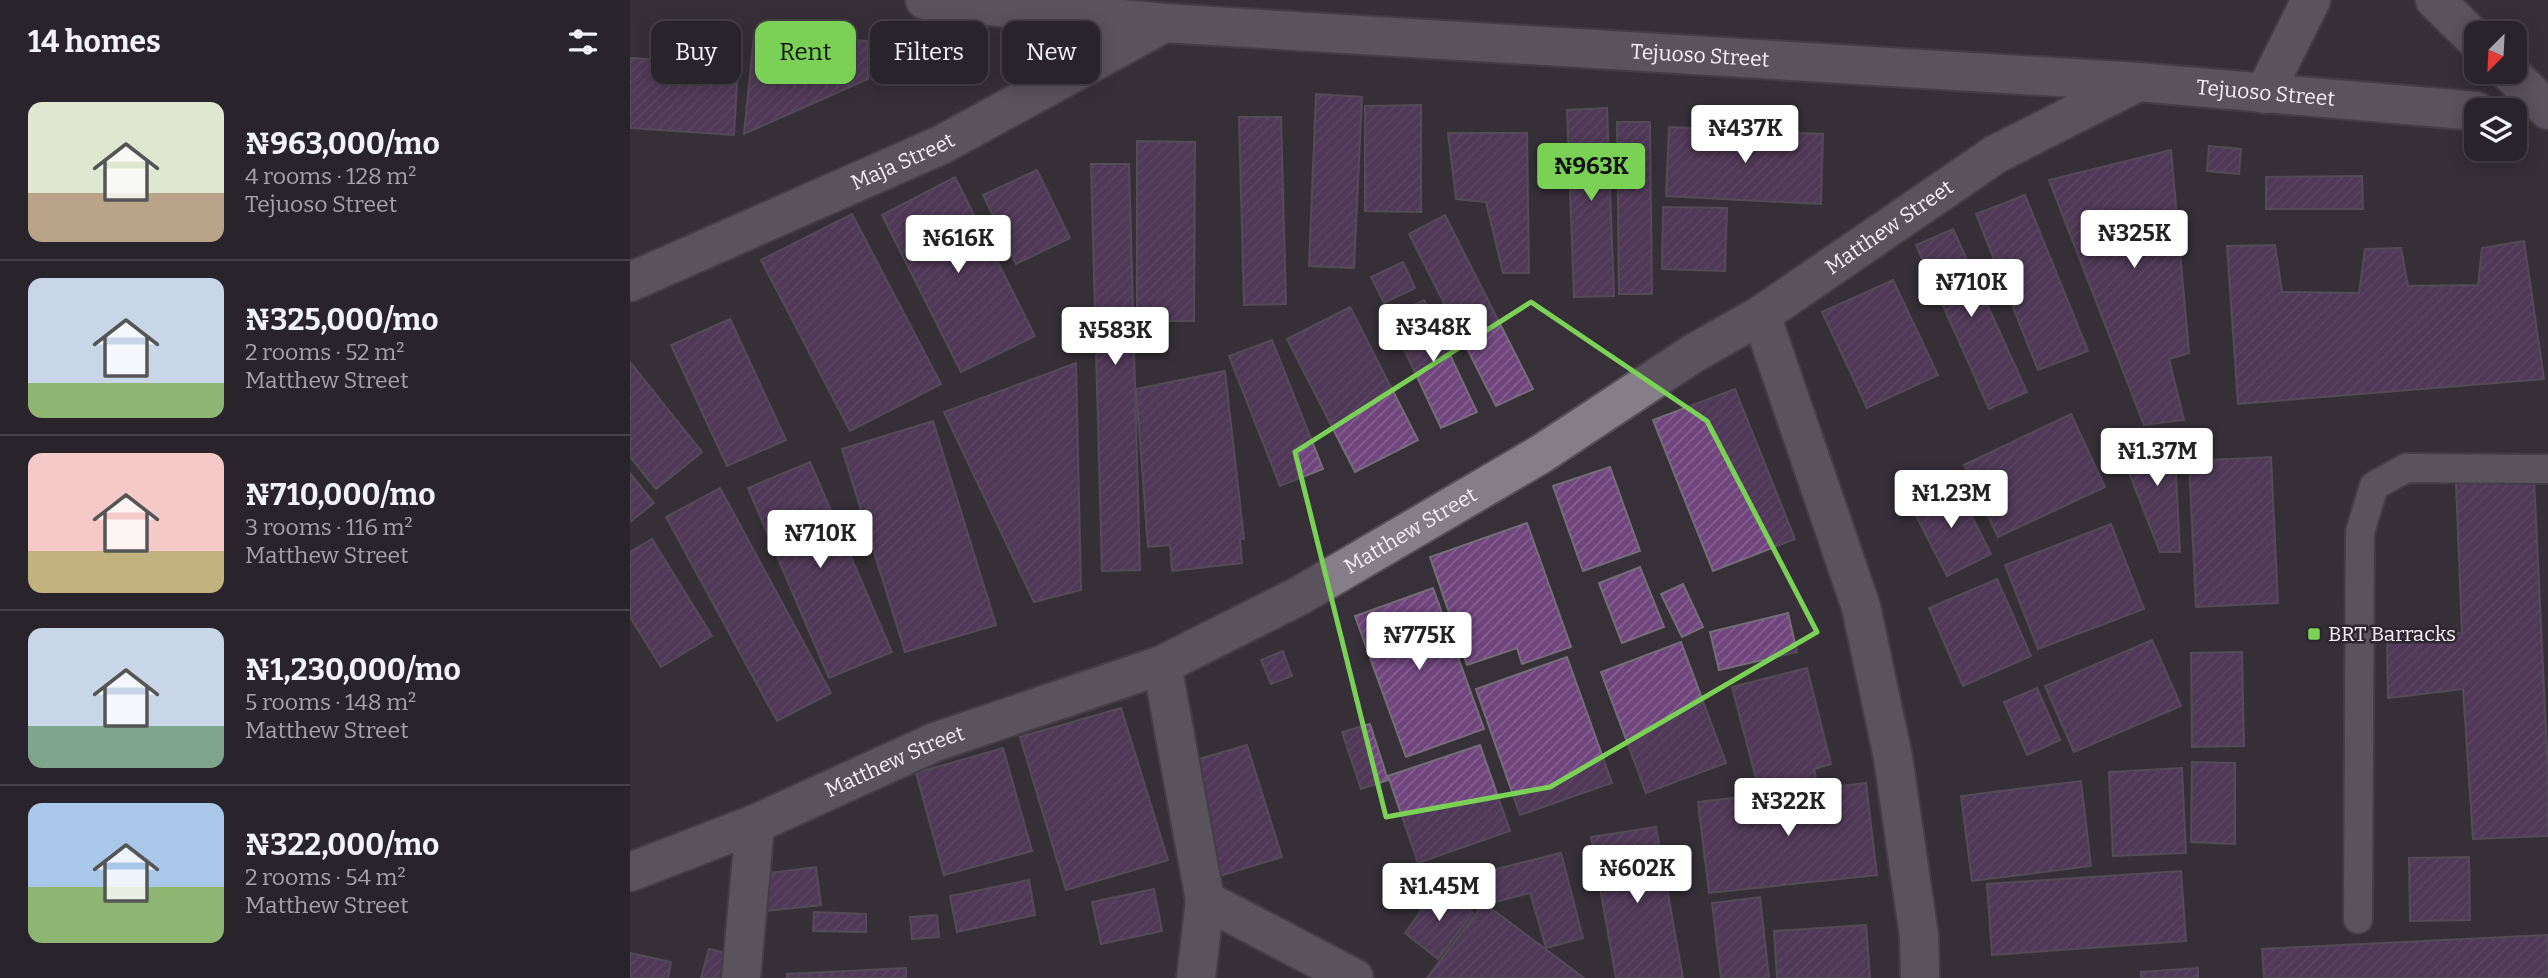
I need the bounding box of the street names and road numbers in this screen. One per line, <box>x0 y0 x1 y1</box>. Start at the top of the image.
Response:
street label: Tejuoso Street <box>1630 38 1770 73</box>
street label: Tejuoso Street <box>2195 74 2336 112</box>
street label: Maja Street <box>847 127 959 196</box>
street label: Matthew Street <box>1820 174 1958 280</box>
street label: Matthew Street <box>1339 481 1482 580</box>
street label: Matthew Street <box>821 720 968 803</box>

